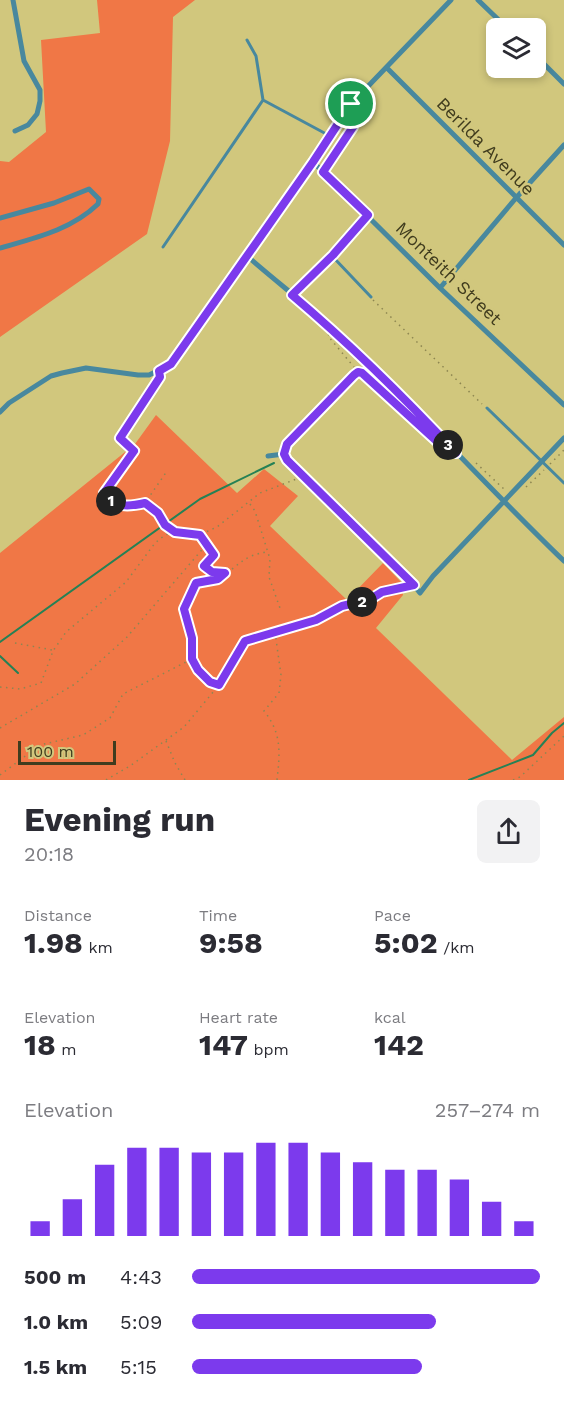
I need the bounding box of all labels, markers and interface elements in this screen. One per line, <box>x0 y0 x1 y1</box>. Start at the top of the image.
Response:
map controls <box>486 18 546 78</box>
button: layers <box>486 18 546 78</box>
pin <box>325 78 376 129</box>
icon: arrive <box>334 87 367 120</box>
street label: Berilda Avenue <box>433 93 539 199</box>
street label: Monteith Street <box>392 217 507 329</box>
pin: 3 <box>433 430 463 460</box>
text: 3 <box>443 435 453 454</box>
pin: 1 <box>96 486 126 516</box>
text: 1 <box>108 491 114 510</box>
pin: 2 <box>347 587 377 617</box>
text: 2 <box>357 592 367 611</box>
scale bar <box>18 738 116 766</box>
text: 100 m <box>27 742 74 761</box>
text: Evening run <box>24 800 215 839</box>
button: share <box>477 800 540 863</box>
text: 20:18 <box>24 842 74 866</box>
text: Distance <box>24 906 92 925</box>
text: Time <box>199 906 237 925</box>
text: Pace <box>374 906 411 925</box>
text: 1.98 <box>24 925 83 960</box>
text: 9:58 <box>199 925 263 960</box>
text: 5:02 <box>374 925 438 960</box>
text: km <box>83 938 113 957</box>
text: /km <box>438 938 475 957</box>
text: Elevation <box>24 1008 95 1027</box>
text: Heart rate <box>199 1008 278 1027</box>
text: kcal <box>374 1008 406 1027</box>
text: 18 <box>24 1027 56 1062</box>
text: 147 <box>199 1027 248 1062</box>
text: 142 <box>374 1027 424 1062</box>
text: m <box>56 1040 76 1059</box>
text: bpm <box>248 1040 289 1059</box>
text: Elevation <box>24 1098 113 1122</box>
text: 257–274 m <box>435 1098 540 1122</box>
text: 500 m <box>24 1265 86 1289</box>
text: 4:43 <box>120 1265 162 1289</box>
text: 1.0 km <box>24 1310 88 1334</box>
text: 5:09 <box>120 1310 162 1334</box>
text: 1.5 km <box>24 1355 87 1379</box>
text: 5:15 <box>120 1355 157 1379</box>

